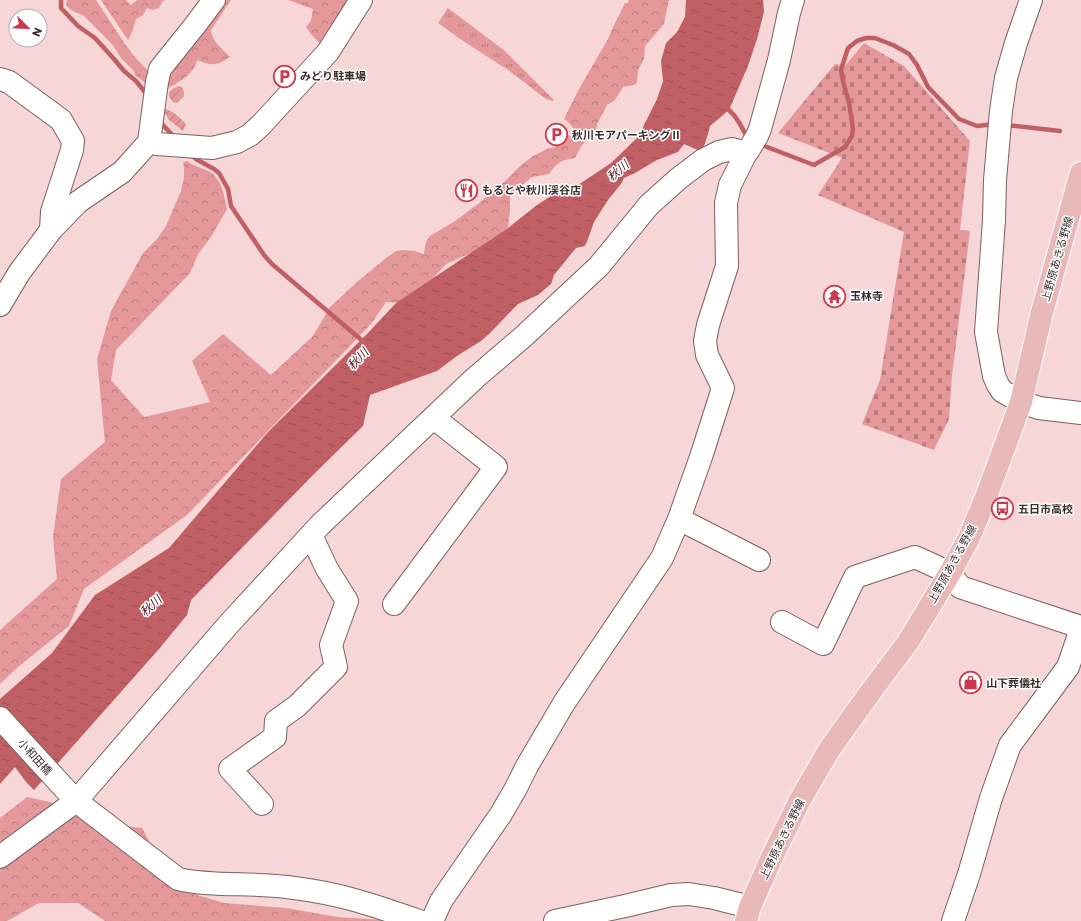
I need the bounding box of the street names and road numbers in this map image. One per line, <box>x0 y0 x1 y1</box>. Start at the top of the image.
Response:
street label: 上野原あきる野線 <box>1037 215 1077 303</box>
street label: 上野原あきる野線 <box>924 522 980 606</box>
street label: 小和田橋 <box>14 735 56 779</box>
street label: 上野原あきる野線 <box>756 796 808 882</box>

